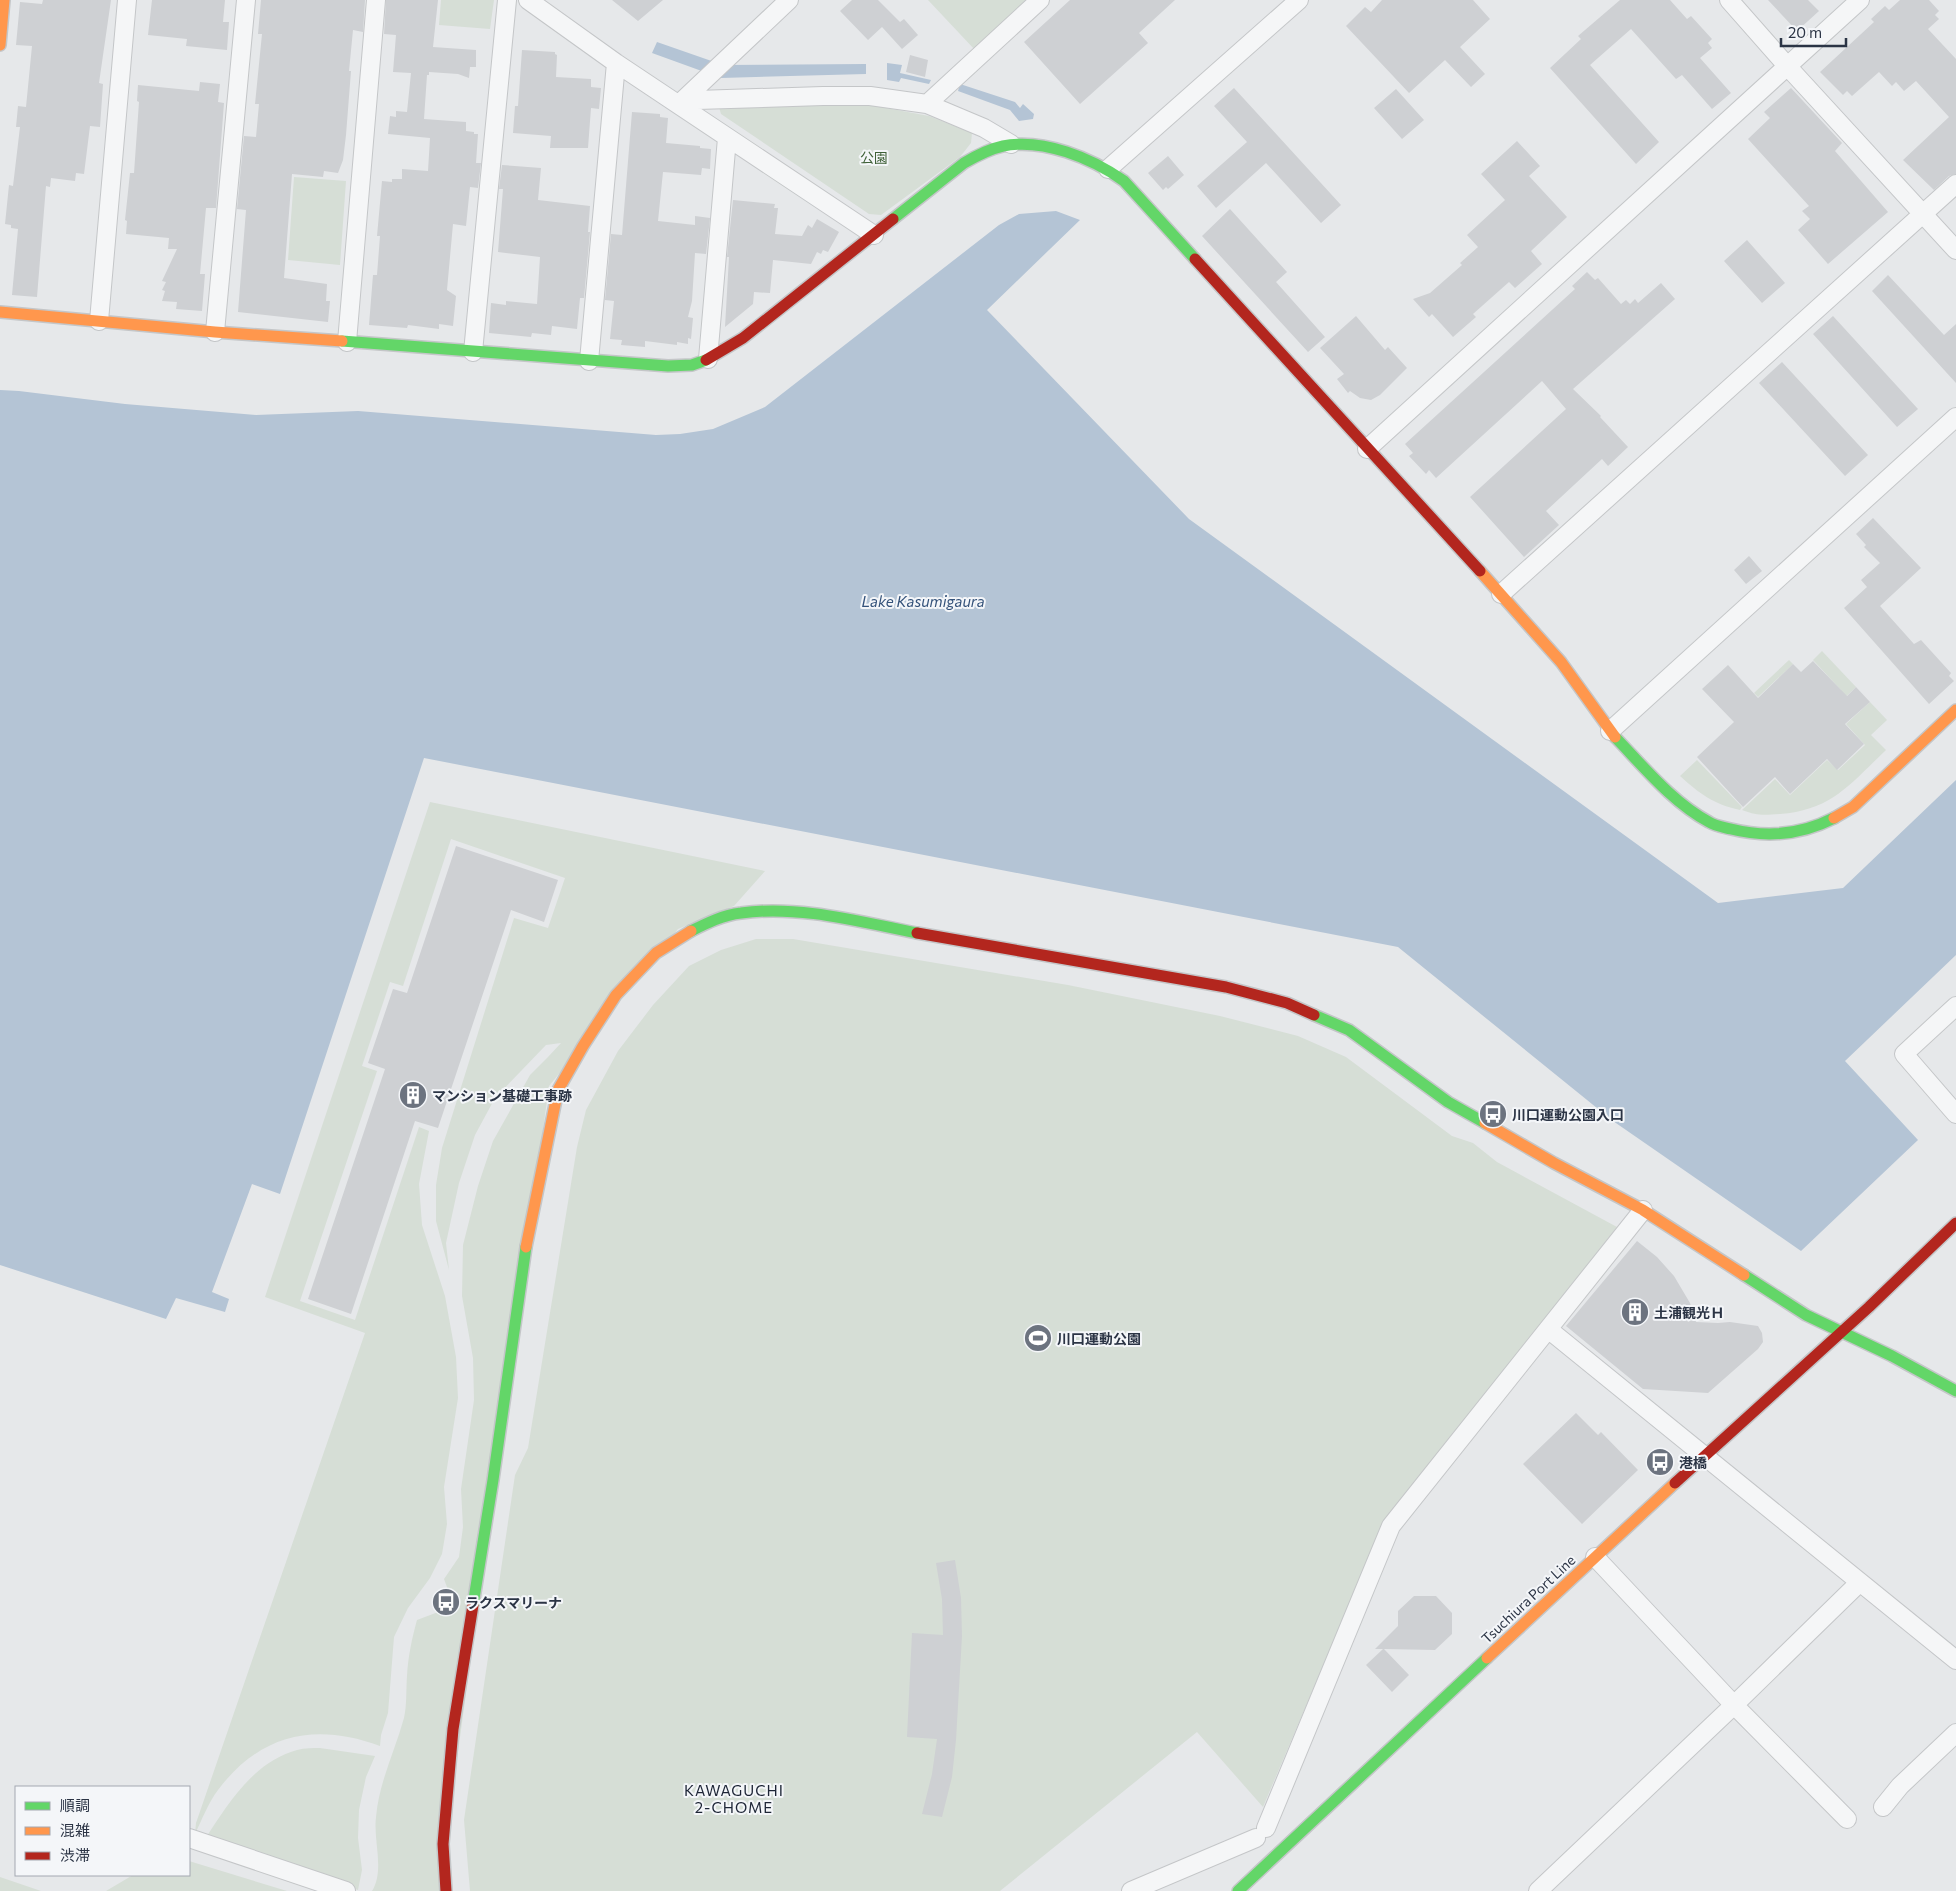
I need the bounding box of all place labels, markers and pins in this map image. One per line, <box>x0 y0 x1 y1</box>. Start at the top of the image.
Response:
building icon: マンション基礎工事跡 <box>398 1080 428 1110</box>
place label: マンション基礎工事跡 <box>432 1087 572 1104</box>
bus stop icon: 川口運動公園入口 <box>1478 1099 1508 1129</box>
place label: 川口運動公園入口 <box>1512 1106 1624 1123</box>
building icon: 土浦観光Ｈ <box>1620 1297 1650 1327</box>
place label: 土浦観光Ｈ <box>1654 1304 1724 1321</box>
sports icon: 川口運動公園 <box>1023 1323 1053 1353</box>
place label: 川口運動公園 <box>1057 1330 1141 1347</box>
bus stop icon: 港橋 <box>1645 1447 1675 1477</box>
place label: 港橋 <box>1679 1454 1707 1471</box>
bus stop icon: ラクスマリーナ <box>431 1587 461 1617</box>
place label: ラクスマリーナ <box>465 1594 562 1611</box>

